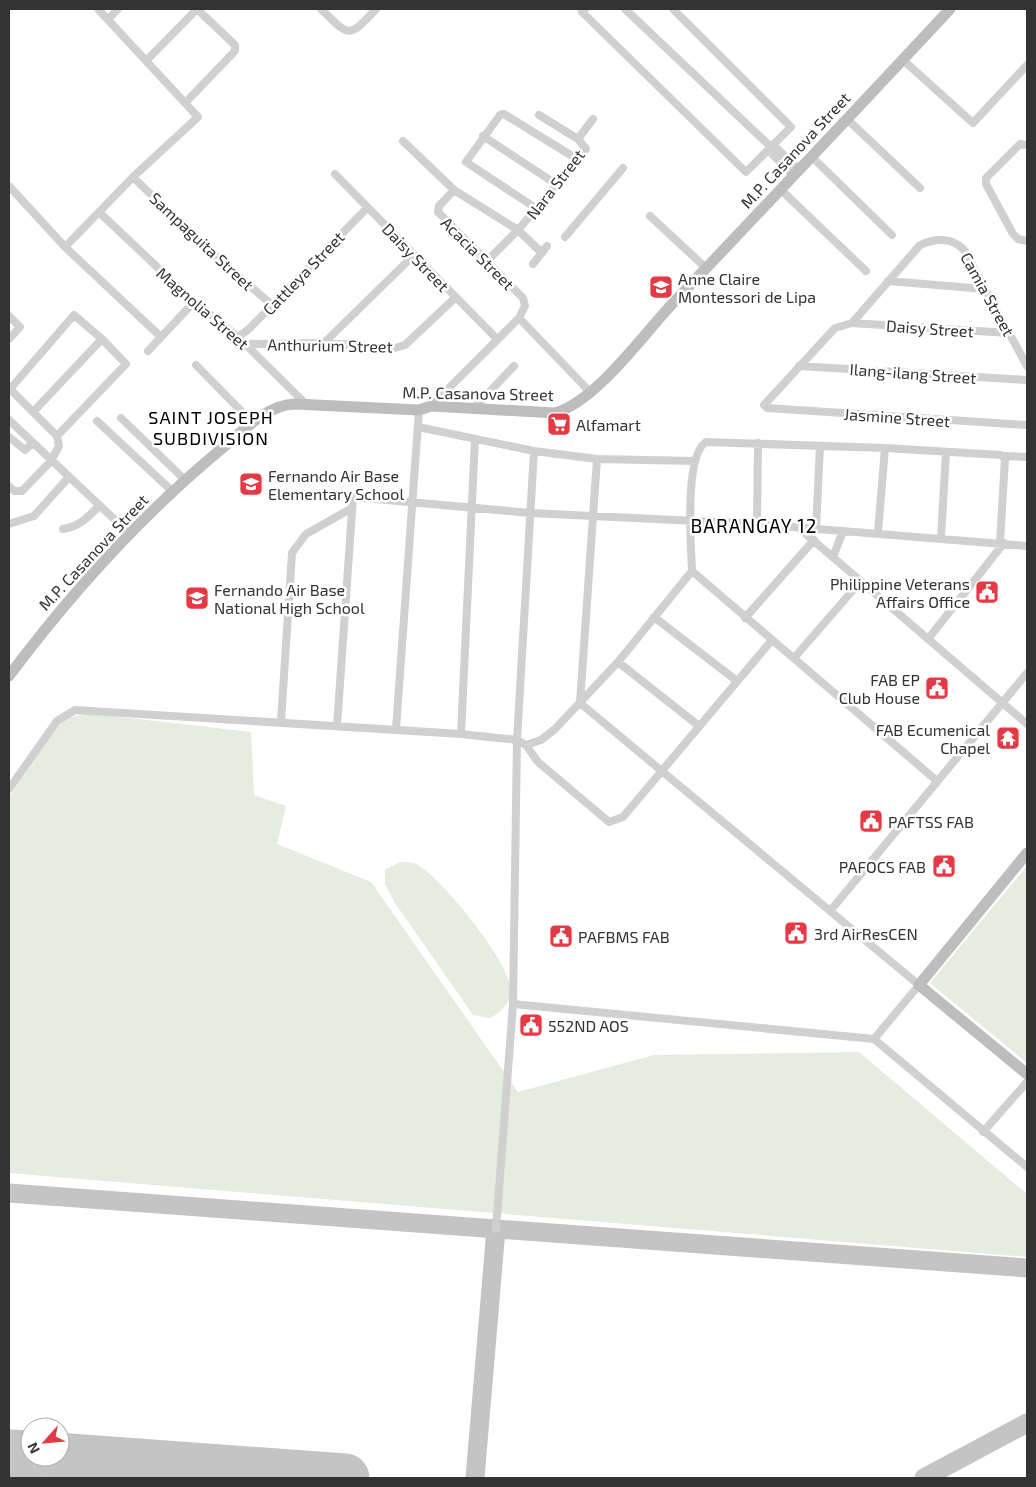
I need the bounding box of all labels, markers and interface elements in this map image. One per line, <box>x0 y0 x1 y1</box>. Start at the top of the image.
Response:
street label: M.P. Casanova Street <box>736 88 854 212</box>
street label: Nara Street <box>522 145 588 223</box>
street label: Sampaguita Street <box>146 188 258 294</box>
street label: Acacia Street <box>438 213 518 293</box>
street label: Daisy Street <box>379 219 453 295</box>
street label: Cattleya Street <box>258 227 348 319</box>
street label: Camia Street <box>957 249 1019 339</box>
street label: Magnolia Street <box>153 263 253 353</box>
place label: Anne Claire Montessori de Lipa <box>678 269 816 306</box>
school or university icon: Anne Claire Montessori de Lipa <box>648 274 674 300</box>
street label: Daisy Street <box>886 315 974 341</box>
street label: Anthurium Street <box>267 334 393 356</box>
street label: Ilang-ilang Street <box>849 359 977 387</box>
street label: M.P. Casanova Street <box>402 382 554 404</box>
street label: Jasmine Street <box>843 404 951 430</box>
district label: SAINT JOSEPH SUBDIVISION <box>148 406 274 449</box>
supermarket icon: Alfamart <box>546 411 572 437</box>
place label: Alfamart <box>576 415 641 434</box>
place label: Fernando Air Base Elementary School <box>268 466 404 503</box>
school or university icon: Fernando Air Base Elementary School <box>238 471 264 497</box>
street label: M.P. Casanova Street <box>34 490 152 614</box>
district label: BARANGAY 12 <box>690 514 818 537</box>
place label: Philippine Veterans Affairs Office <box>830 574 970 611</box>
public building icon: Philippine Veterans Affairs Office <box>974 579 1000 605</box>
place label: Fernando Air Base National High School <box>214 580 365 617</box>
school or university icon: Fernando Air Base National High School <box>184 585 210 611</box>
place label: FAB EP Club House <box>839 670 920 707</box>
public building icon: FAB EP Club House <box>924 675 950 701</box>
place label: FAB Ecumenical Chapel <box>876 720 990 757</box>
temple icon: FAB Ecumenical Chapel <box>995 725 1021 751</box>
public building icon: PAFTSS FAB <box>858 808 884 834</box>
place label: PAFTSS FAB <box>888 812 974 831</box>
public building icon: PAFOCS FAB <box>931 853 957 879</box>
place label: PAFOCS FAB <box>839 857 926 876</box>
public building icon: 3rd AirResCEN <box>783 920 809 946</box>
public building icon: PAFBMS FAB <box>548 923 574 949</box>
place label: 3rd AirResCEN <box>814 924 918 943</box>
place label: PAFBMS FAB <box>578 927 670 946</box>
public building icon: 552ND AOS <box>518 1012 544 1038</box>
place label: 552ND AOS <box>548 1016 629 1035</box>
north arrow <box>20 1417 70 1467</box>
text: N <box>23 1440 43 1456</box>

